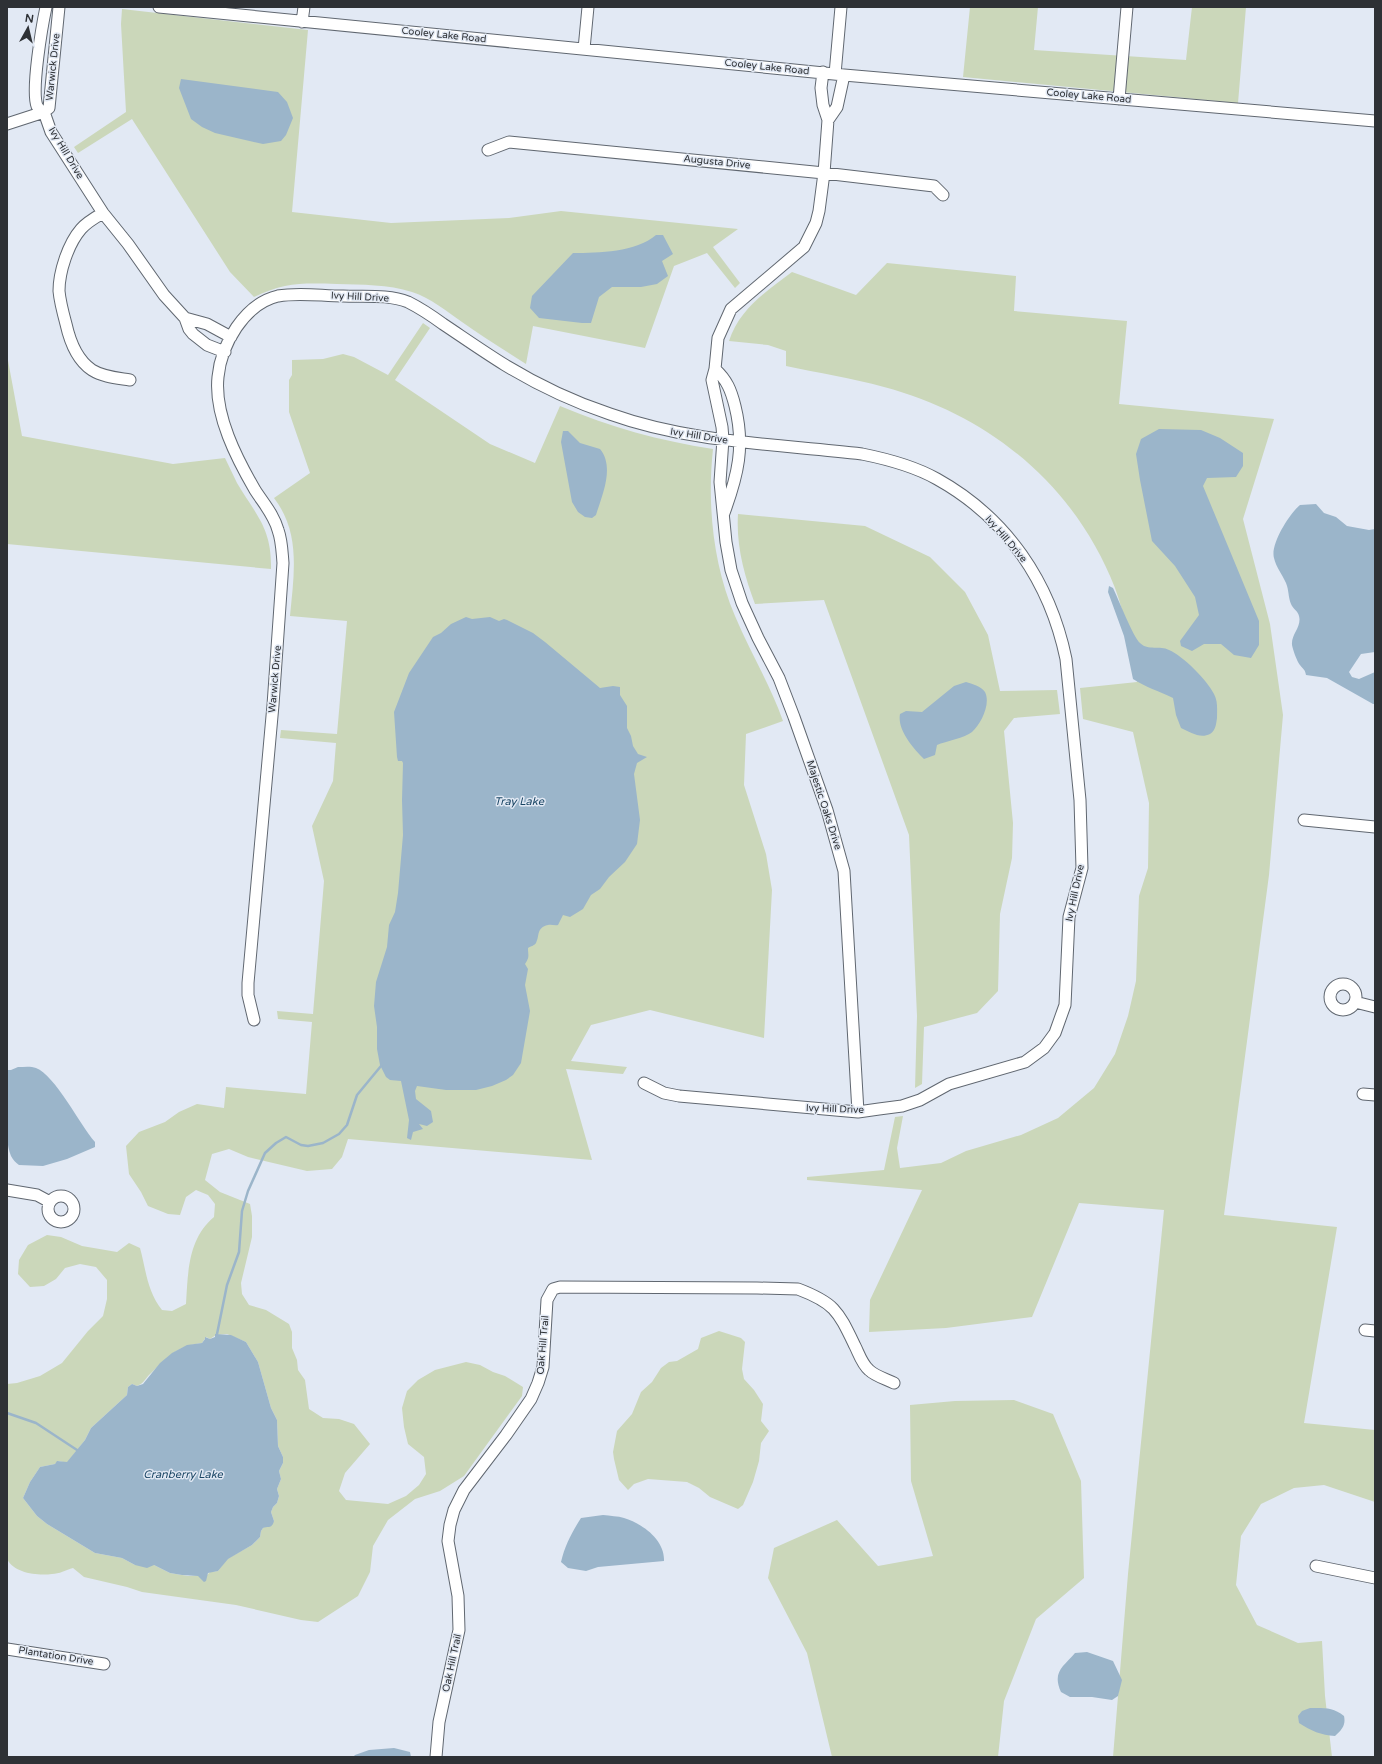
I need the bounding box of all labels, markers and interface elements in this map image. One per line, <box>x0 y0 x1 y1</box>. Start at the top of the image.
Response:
north arrow <box>8 8 48 48</box>
text: N <box>24 12 35 26</box>
street label: Cooley Lake Road <box>401 25 487 45</box>
street label: Warwick Drive <box>44 32 63 101</box>
street label: Cooley Lake Road <box>724 57 810 77</box>
street label: Cooley Lake Road <box>1046 86 1132 106</box>
street label: Ivy Hill Drive <box>46 125 86 181</box>
street label: Augusta Drive <box>683 153 751 172</box>
street label: Ivy Hill Drive <box>331 289 390 305</box>
street label: Ivy Hill Drive <box>669 426 729 447</box>
street label: Ivy Hill Drive <box>982 513 1030 565</box>
street label: Warwick Drive <box>266 644 284 713</box>
street label: Majestic Oaks Drive <box>804 759 844 852</box>
water label: Tray Lake <box>494 795 545 808</box>
street label: Ivy Hill Drive <box>1063 863 1087 923</box>
street label: Ivy Hill Drive <box>806 1102 865 1116</box>
street label: Oak Hill Trail <box>534 1315 552 1375</box>
water label: Cranberry Lake <box>143 1468 224 1481</box>
street label: Oak Hill Trail <box>440 1633 464 1693</box>
street label: Plantation Drive <box>18 1644 95 1668</box>

